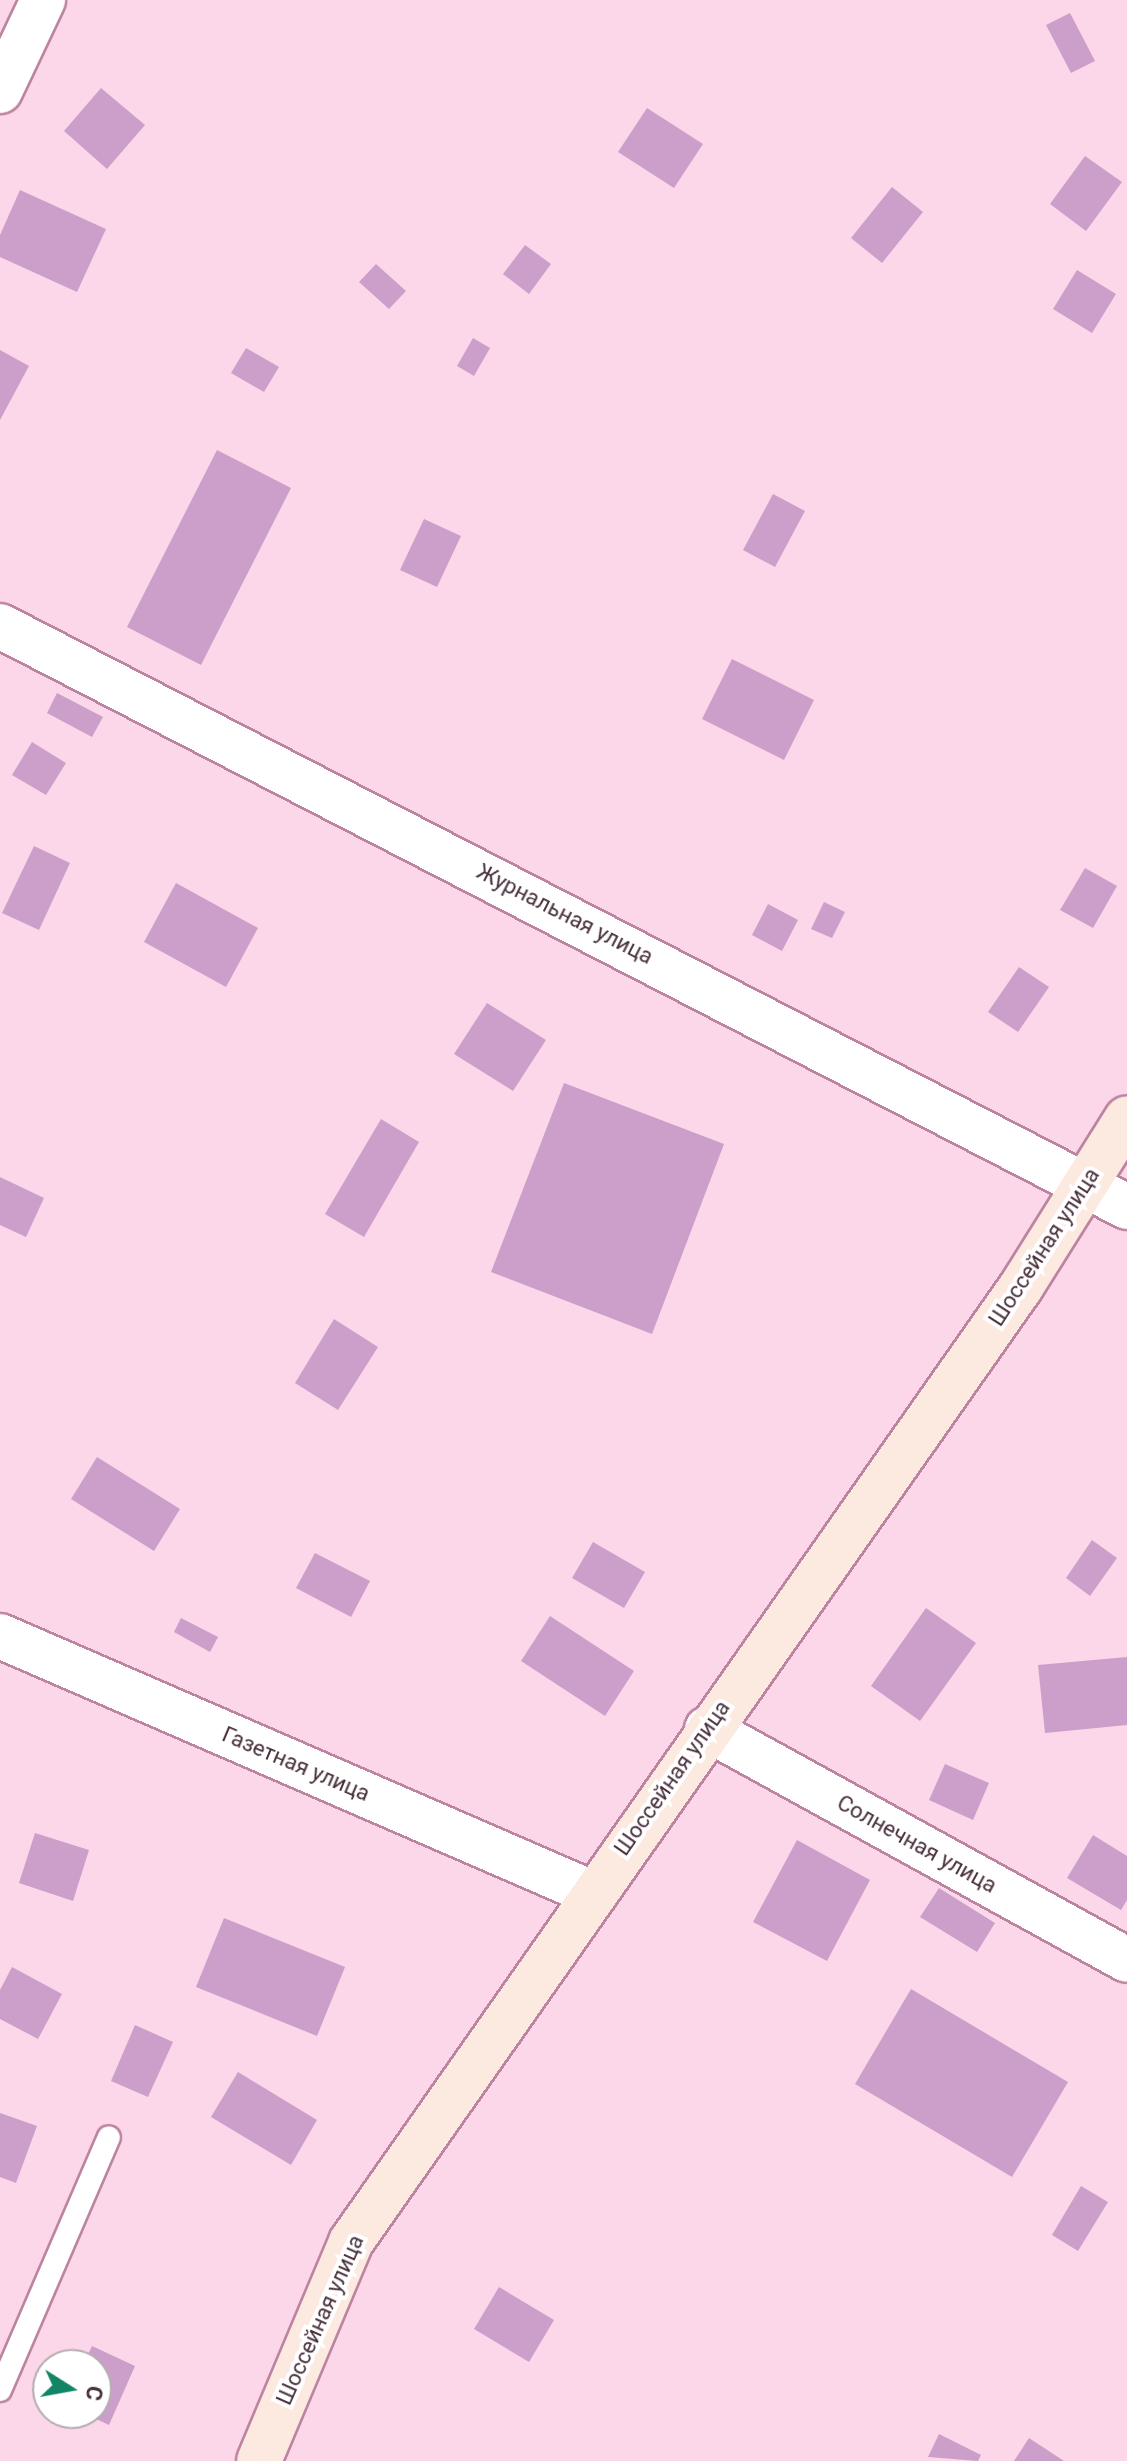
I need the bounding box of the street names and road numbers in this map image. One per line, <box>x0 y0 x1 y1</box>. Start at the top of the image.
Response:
street label: Журнальная улица <box>472 858 658 970</box>
street label: Шоссейная улица <box>983 1163 1105 1331</box>
street label: Шоссейная улица <box>609 1695 735 1861</box>
street label: Газетная улица <box>218 1721 374 1807</box>
street label: Солнечная улица <box>833 1789 1001 1899</box>
street label: Шоссейная улица <box>271 2231 369 2409</box>

